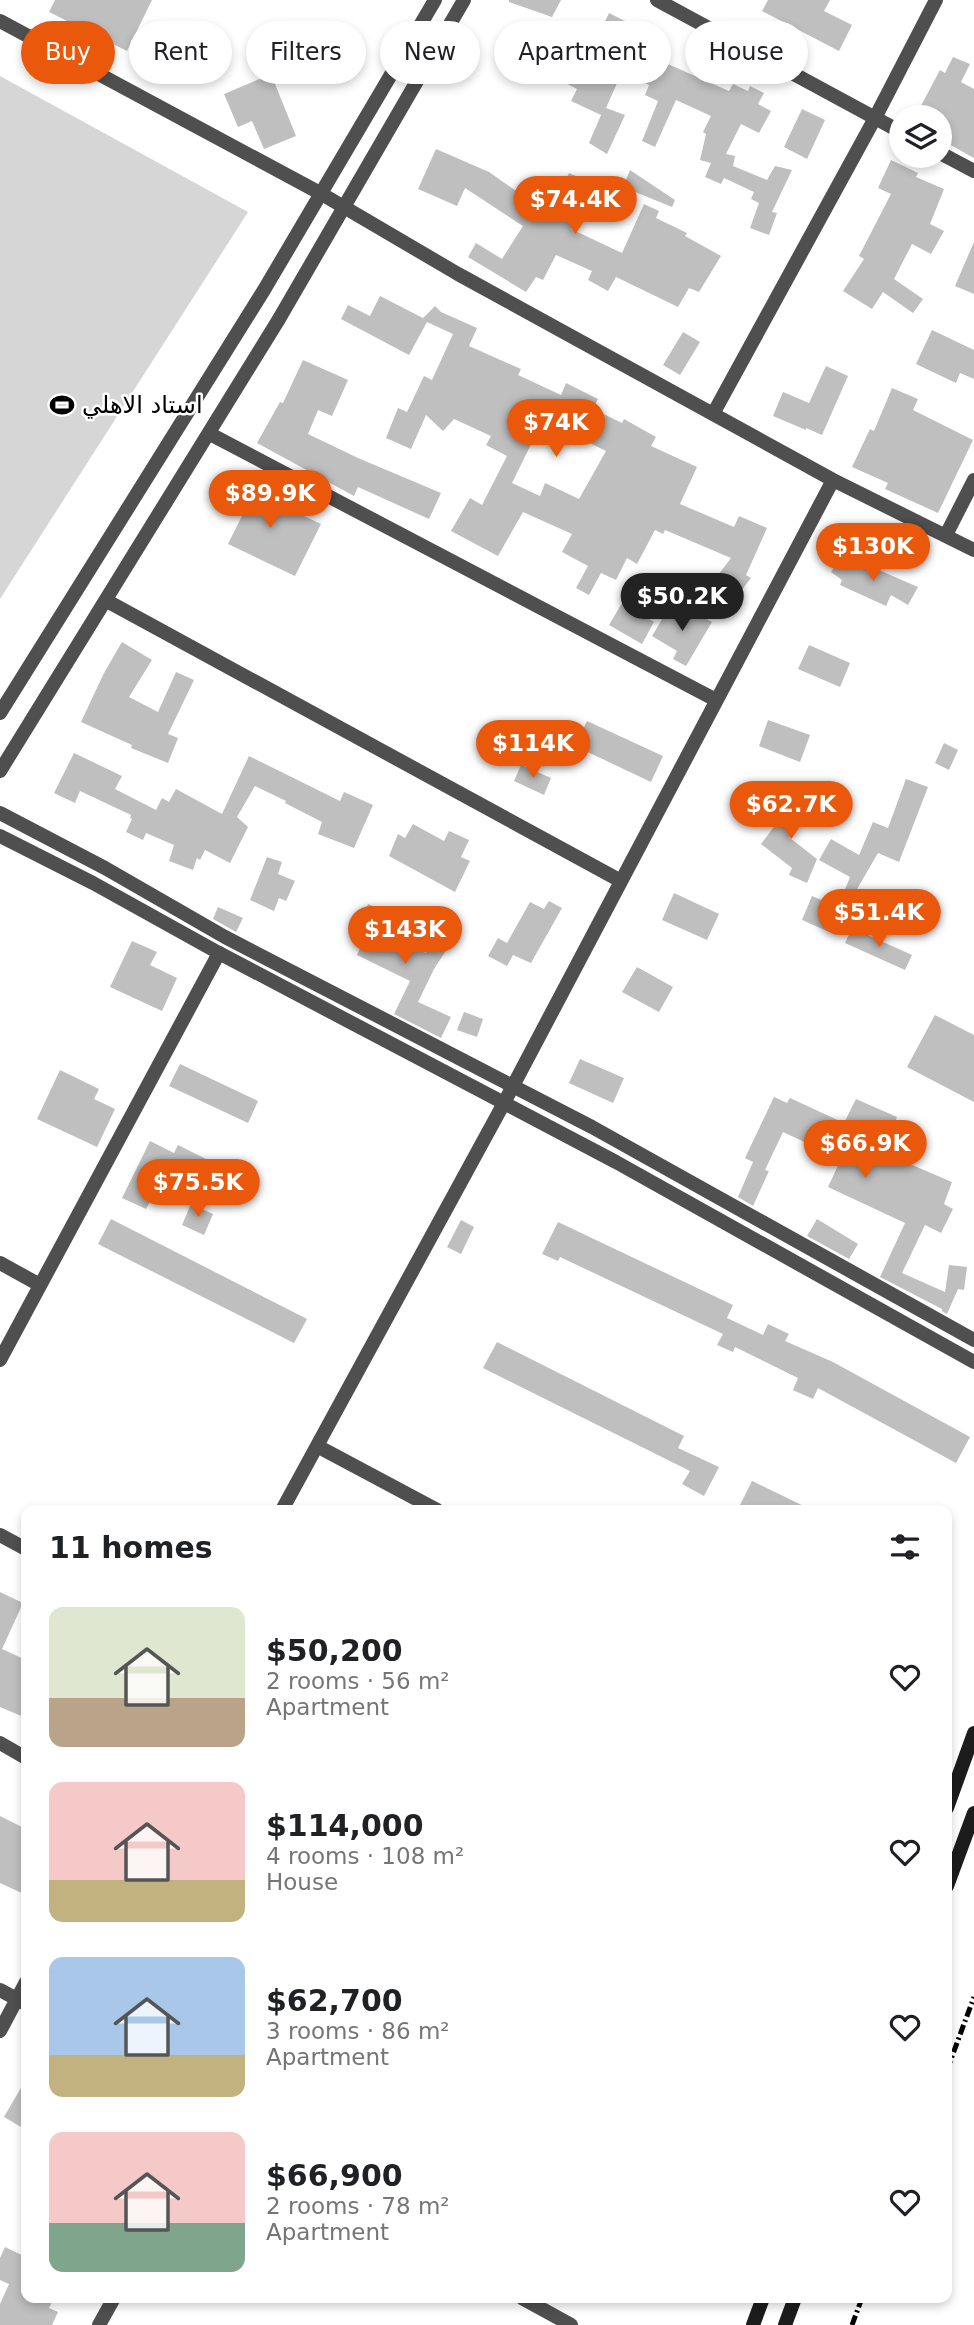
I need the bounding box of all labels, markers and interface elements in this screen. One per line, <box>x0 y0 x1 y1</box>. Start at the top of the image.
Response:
chip: Buy <box>21 21 115 84</box>
chip: Rent <box>129 21 232 84</box>
chip: Filters <box>246 21 366 84</box>
chip: New <box>380 21 480 84</box>
chip: Apartment <box>494 21 671 84</box>
chip: House <box>685 21 808 84</box>
map controls <box>889 105 952 168</box>
button: layers <box>889 105 952 168</box>
pin: $74.4K <box>518 176 632 236</box>
text: $74.4K <box>530 186 620 212</box>
sports icon: استاد الاهلي <box>48 391 76 419</box>
place label: استاد الاهلي <box>82 391 203 419</box>
pin: $74K <box>515 400 597 459</box>
text: $74K <box>523 409 589 435</box>
pin: $89.9K <box>213 470 327 530</box>
text: $89.9K <box>225 480 315 506</box>
pin: $130K <box>824 524 922 583</box>
text: $130K <box>832 533 914 559</box>
pin: $50.2K <box>625 574 739 633</box>
text: $50.2K <box>637 583 727 609</box>
pin: $114K <box>484 720 582 780</box>
text: $114K <box>492 730 574 756</box>
pin: $62.7K <box>734 782 848 841</box>
text: $62.7K <box>746 791 836 817</box>
pin: $51.4K <box>822 890 936 949</box>
text: $51.4K <box>834 899 924 925</box>
pin: $143K <box>356 906 454 966</box>
text: $143K <box>364 916 446 942</box>
pin: $66.9K <box>808 1120 922 1180</box>
text: $66.9K <box>820 1130 910 1156</box>
pin: $75.5K <box>141 1160 255 1219</box>
text: $75.5K <box>153 1169 243 1195</box>
icon: filters <box>886 1528 924 1566</box>
text: 11 homes <box>49 1530 213 1565</box>
text: $50,200 <box>266 1633 403 1668</box>
icon: home <box>105 1635 189 1719</box>
icon: heart <box>886 1658 924 1696</box>
text: 2 rooms · 56 m² <box>266 1668 450 1694</box>
text: Apartment <box>266 1694 389 1720</box>
text: $114,000 <box>266 1808 424 1843</box>
icon: home <box>105 1810 189 1894</box>
icon: heart <box>886 1833 924 1871</box>
text: 4 rooms · 108 m² <box>266 1843 464 1869</box>
text: House <box>266 1869 338 1895</box>
text: $62,700 <box>266 1983 403 2018</box>
icon: home <box>105 1985 189 2069</box>
icon: heart <box>886 2008 924 2046</box>
text: 3 rooms · 86 m² <box>266 2018 450 2044</box>
text: Apartment <box>266 2044 389 2070</box>
text: $66,900 <box>266 2158 403 2193</box>
icon: home <box>105 2160 189 2244</box>
icon: heart <box>886 2183 924 2221</box>
text: 2 rooms · 78 m² <box>266 2193 450 2219</box>
text: Apartment <box>266 2219 389 2245</box>

